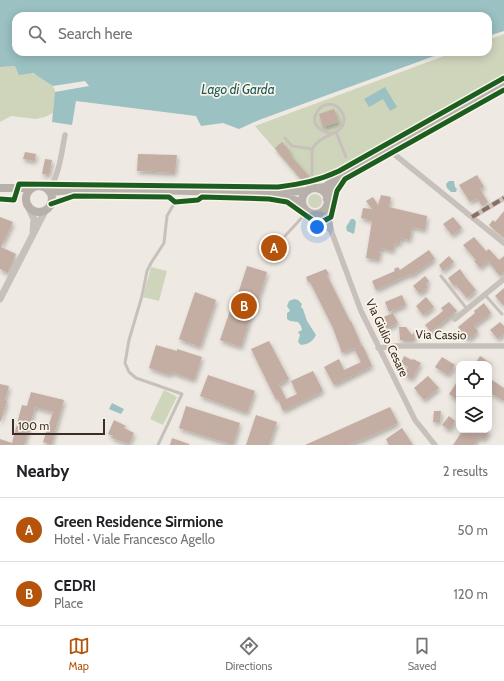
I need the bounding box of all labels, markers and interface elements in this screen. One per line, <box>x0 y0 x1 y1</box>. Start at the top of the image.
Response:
search box <box>12 12 492 56</box>
icon: search <box>26 23 48 45</box>
text: Search here <box>58 25 133 43</box>
water label: Lago di Garda <box>201 81 275 97</box>
your location <box>307 217 327 237</box>
pin: A <box>261 233 287 263</box>
pin: B <box>231 291 257 321</box>
street label: Via Giulio Cesare <box>363 296 412 379</box>
street label: Via Cassio <box>415 327 467 342</box>
map controls <box>456 361 492 433</box>
button: locate <box>456 361 492 397</box>
button: layers <box>456 397 492 433</box>
scale bar <box>12 417 105 436</box>
text: 100 m <box>18 419 49 433</box>
text: Nearby <box>16 461 69 481</box>
text: 2 results <box>443 463 488 479</box>
text: Green Residence Sirmione <box>54 513 223 531</box>
text: A <box>25 522 33 538</box>
text: 50 m <box>458 522 488 538</box>
text: Hotel · Viale Francesco Agello <box>54 531 215 547</box>
text: CEDRI <box>54 577 96 595</box>
text: B <box>25 586 33 602</box>
text: 120 m <box>454 586 488 602</box>
text: Place <box>54 595 83 611</box>
tab: Map <box>68 635 90 673</box>
tab: Directions <box>225 635 272 673</box>
tab: Saved <box>408 635 436 673</box>

